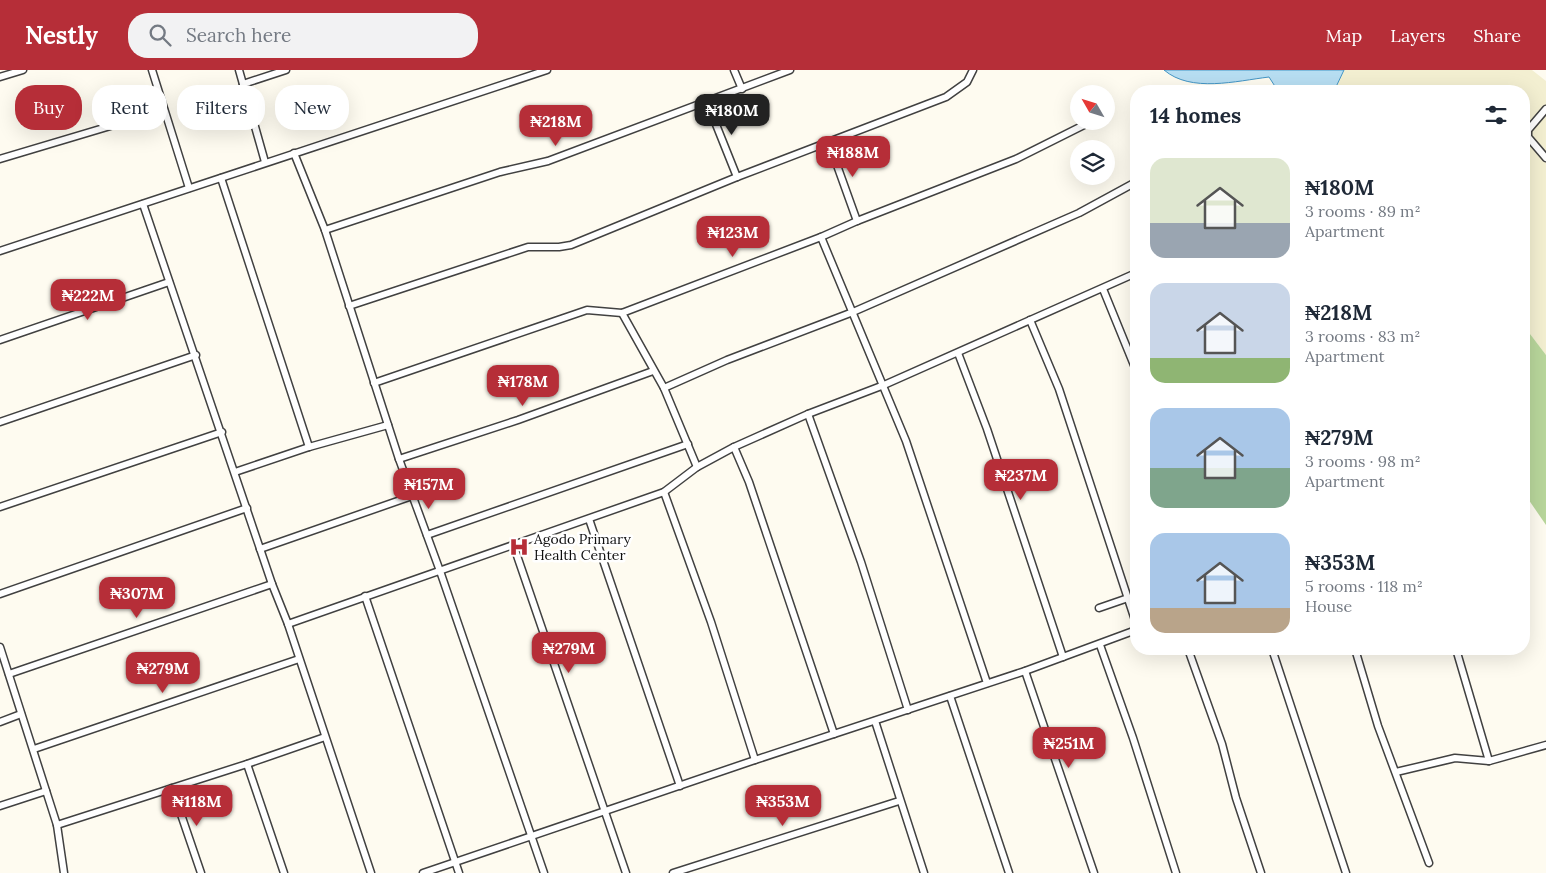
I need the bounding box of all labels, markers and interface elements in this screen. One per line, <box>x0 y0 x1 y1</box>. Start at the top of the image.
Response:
search box <box>128 13 478 58</box>
text: Nestly <box>25 20 98 51</box>
icon: search <box>146 21 174 49</box>
text: Search here <box>186 23 291 47</box>
text: Map <box>1326 24 1362 47</box>
text: Layers <box>1390 24 1445 47</box>
text: Share <box>1473 24 1521 47</box>
chip: Buy <box>15 85 82 130</box>
chip: Rent <box>92 85 167 130</box>
chip: Filters <box>177 85 265 130</box>
chip: New <box>275 85 349 130</box>
north arrow <box>1070 85 1115 130</box>
map controls <box>1070 85 1115 185</box>
pin: ₦180M <box>697 93 767 136</box>
text: ₦180M <box>706 100 758 120</box>
icon: filters <box>1482 101 1510 129</box>
text: 14 homes <box>1150 102 1241 129</box>
pin: ₦218M <box>521 104 591 147</box>
text: ₦218M <box>530 111 582 131</box>
pin: ₦188M <box>818 136 888 178</box>
button: layers <box>1070 140 1115 185</box>
text: ₦188M <box>827 142 879 162</box>
text: ₦180M <box>1305 174 1374 201</box>
icon: home <box>1190 178 1250 238</box>
text: 3 rooms · 89 m² <box>1305 201 1421 221</box>
pin: ₦123M <box>698 216 768 258</box>
text: Apartment <box>1305 221 1385 241</box>
text: ₦123M <box>707 222 759 242</box>
pin: ₦222M <box>53 278 123 321</box>
text: ₦222M <box>62 285 114 305</box>
text: ₦218M <box>1305 299 1372 326</box>
icon: home <box>1190 303 1250 363</box>
text: 3 rooms · 83 m² <box>1305 326 1420 346</box>
text: Apartment <box>1305 346 1385 366</box>
pin: ₦178M <box>488 364 558 407</box>
text: ₦178M <box>498 371 548 391</box>
text: ₦279M <box>1305 424 1374 451</box>
icon: home <box>1190 428 1250 488</box>
text: 3 rooms · 98 m² <box>1305 451 1421 471</box>
pin: ₦237M <box>986 458 1056 501</box>
text: ₦237M <box>995 465 1047 485</box>
pin: ₦157M <box>394 468 464 510</box>
text: Apartment <box>1305 471 1385 491</box>
text: ₦157M <box>404 474 454 494</box>
place label: Agodo Primary Health Center <box>533 530 631 564</box>
hospital icon: Agodo Primary Health Center <box>508 536 530 558</box>
text: ₦353M <box>1305 549 1375 576</box>
icon: home <box>1190 553 1250 613</box>
pin: ₦307M <box>102 576 172 619</box>
text: 5 rooms · 118 m² <box>1305 576 1423 596</box>
text: ₦307M <box>110 583 164 603</box>
text: House <box>1305 596 1352 616</box>
pin: ₦279M <box>534 632 604 674</box>
text: ₦279M <box>543 638 595 658</box>
pin: ₦279M <box>128 652 198 694</box>
text: ₦279M <box>137 658 189 678</box>
pin: ₦251M <box>1034 726 1104 769</box>
text: ₦251M <box>1044 733 1094 753</box>
pin: ₦118M <box>162 784 232 827</box>
pin: ₦353M <box>748 784 818 827</box>
text: ₦118M <box>172 791 222 811</box>
text: ₦353M <box>756 791 810 811</box>

